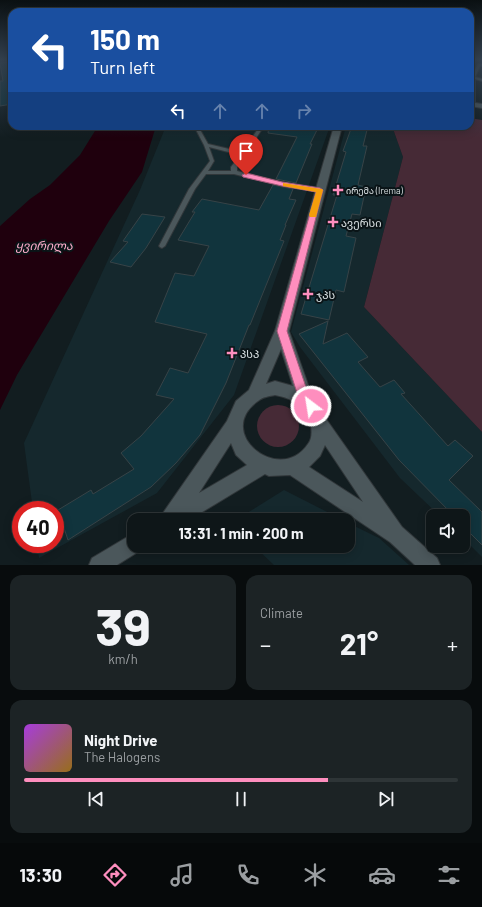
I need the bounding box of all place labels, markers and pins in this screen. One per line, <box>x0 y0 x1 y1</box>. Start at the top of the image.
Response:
pin <box>229 134 263 175</box>
marker: ირემა (Irema) <box>333 185 343 195</box>
place label: ირემა (Irema) <box>346 185 404 196</box>
place label: ავერსი <box>341 216 381 230</box>
marker: ავერსი <box>328 217 338 227</box>
place label: ჯპს <box>316 288 336 302</box>
marker: ჯპს <box>303 289 313 299</box>
place label: პსპ <box>240 347 259 360</box>
marker: პსპ <box>227 348 237 358</box>

